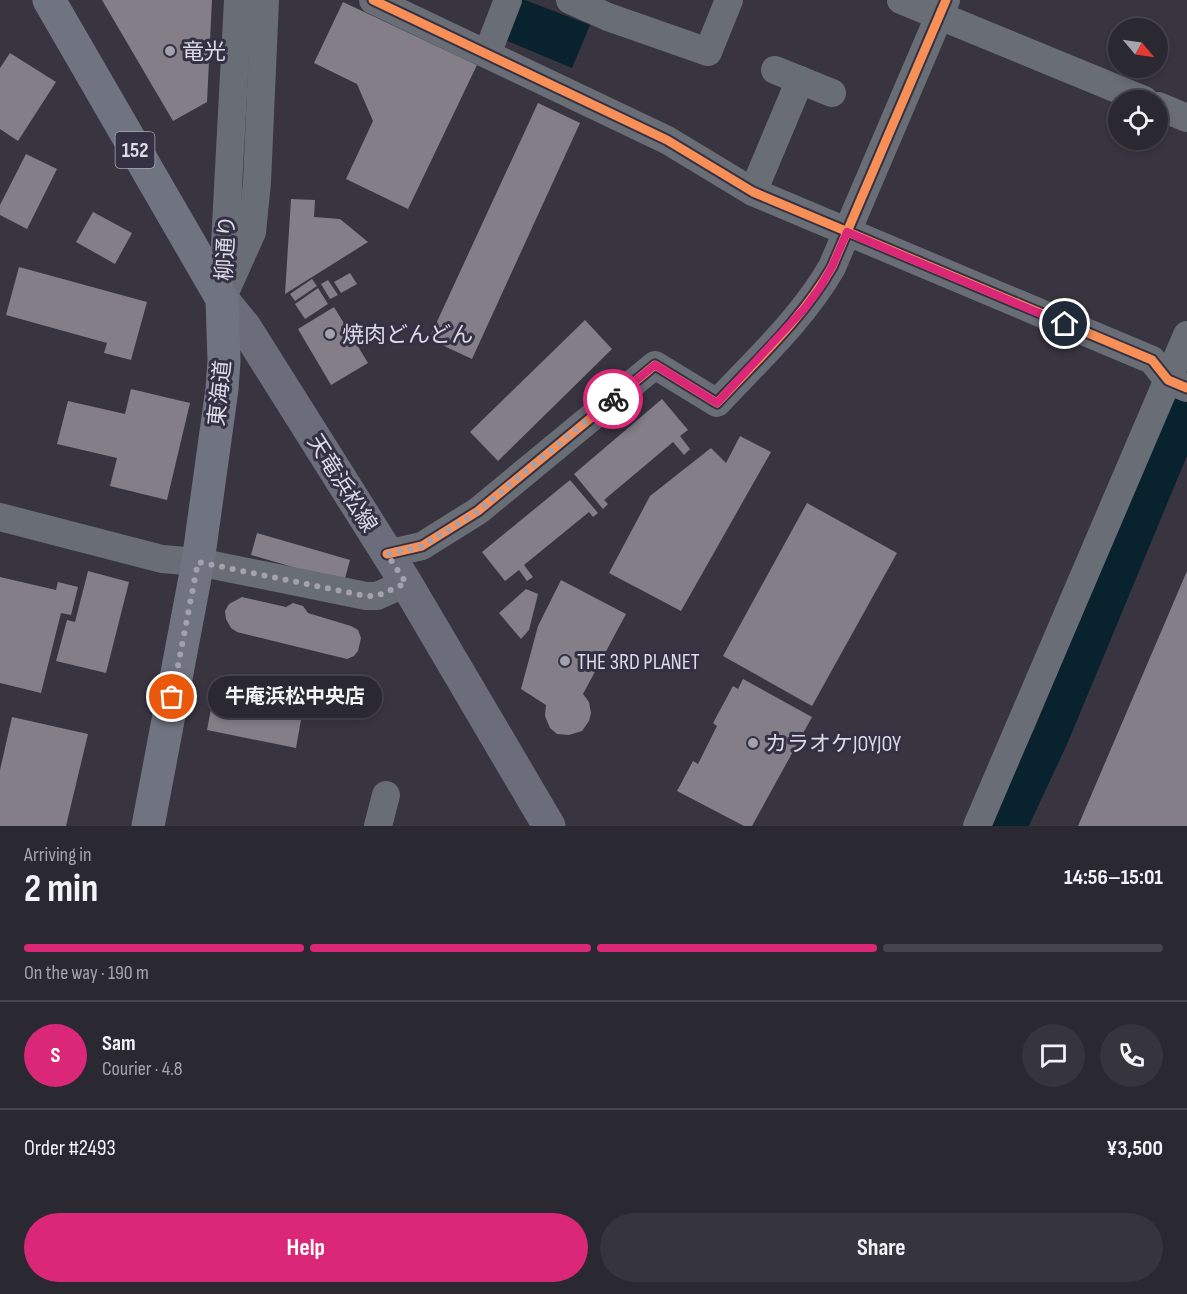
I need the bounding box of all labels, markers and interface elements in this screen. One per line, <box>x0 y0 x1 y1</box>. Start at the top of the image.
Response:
north arrow <box>1108 18 1168 78</box>
map controls <box>1108 18 1168 150</box>
place label: 竜光 <box>182 39 226 66</box>
marker: 竜光 <box>163 44 177 58</box>
button: locate <box>1108 90 1168 150</box>
road number: 152 <box>116 132 154 168</box>
street label: 柳通り <box>211 214 242 282</box>
pin <box>1039 298 1090 349</box>
icon: home <box>1048 307 1081 340</box>
place label: 焼肉どんどん <box>342 322 473 349</box>
marker: 焼肉どんどん <box>323 327 337 341</box>
street label: 東海道 <box>204 359 237 427</box>
courier <box>583 369 643 429</box>
icon: bike <box>597 383 630 416</box>
street label: 天竜浜松線 <box>301 430 382 538</box>
place label: THE 3RD PLANET <box>577 649 700 676</box>
marker: THE 3RD PLANET <box>558 654 572 668</box>
pin <box>146 671 197 722</box>
callout: 牛庵浜松中央店 <box>208 676 382 718</box>
icon: bag <box>155 680 188 713</box>
text: 牛庵浜松中央店 <box>225 685 365 709</box>
place label: カラオケJOYJOY <box>765 731 901 758</box>
marker: カラオケJOYJOY <box>746 736 760 750</box>
text: Arriving in <box>24 843 92 867</box>
text: 14:56–15:01 <box>1064 864 1163 891</box>
text: 2 min <box>24 866 98 913</box>
text: On the way · 190 m <box>24 961 149 985</box>
button: chat <box>1022 1024 1085 1087</box>
button: phone <box>1100 1024 1163 1087</box>
text: Sam <box>102 1030 136 1057</box>
text: S <box>51 1042 60 1069</box>
text: Courier · 4.8 <box>102 1057 183 1081</box>
text: Order #2493 <box>24 1135 116 1162</box>
text: ¥3,500 <box>1106 1135 1163 1162</box>
button: Help <box>24 1213 588 1282</box>
button: Share <box>600 1213 1163 1282</box>

